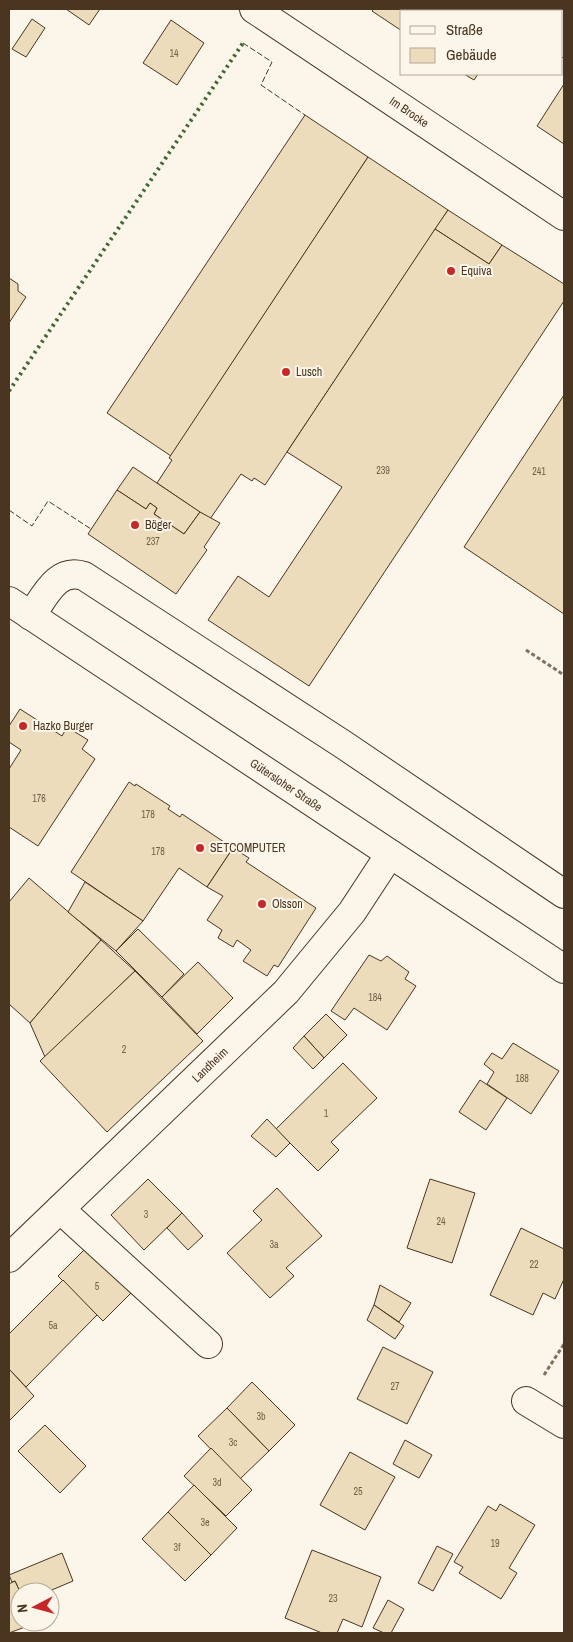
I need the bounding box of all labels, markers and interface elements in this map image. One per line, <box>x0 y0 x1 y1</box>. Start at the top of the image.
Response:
legend <box>400 10 563 75</box>
text: Straße <box>446 19 483 40</box>
text: Gebäude <box>446 44 497 65</box>
house number: 14 <box>169 47 179 60</box>
street label: Im Brocke <box>386 93 432 131</box>
place label: Equiva <box>461 263 492 279</box>
marker: Equiva <box>445 265 457 277</box>
place label: Lusch <box>296 364 322 380</box>
marker: Lusch <box>280 366 292 378</box>
house number: 239 <box>376 464 390 477</box>
house number: 241 <box>532 465 546 478</box>
place label: Böger <box>145 517 172 533</box>
marker: Böger <box>129 519 141 531</box>
house number: 237 <box>146 535 160 548</box>
place label: Hazko Burger <box>33 718 94 734</box>
marker: Hazko Burger <box>17 720 29 732</box>
street label: Gütersloher Straße <box>247 755 325 815</box>
house number: 176 <box>32 792 46 805</box>
house number: 178 <box>141 808 155 821</box>
place label: SETCOMPUTER <box>210 840 285 856</box>
marker: SETCOMPUTER <box>194 842 206 854</box>
house number: 178 <box>151 845 165 858</box>
place label: Olsson <box>272 896 303 912</box>
marker: Olsson <box>256 898 268 910</box>
house number: 184 <box>368 991 382 1004</box>
house number: 2 <box>122 1043 127 1056</box>
street label: Landheim <box>189 1044 231 1086</box>
house number: 188 <box>515 1072 529 1085</box>
house number: 1 <box>324 1107 329 1120</box>
house number: 3 <box>144 1208 149 1221</box>
house number: 24 <box>436 1215 446 1228</box>
house number: 3a <box>269 1238 279 1251</box>
house number: 22 <box>529 1258 539 1271</box>
house number: 5 <box>95 1280 100 1293</box>
house number: 5a <box>48 1319 58 1332</box>
house number: 27 <box>390 1380 400 1393</box>
house number: 3b <box>256 1410 266 1423</box>
house number: 3c <box>229 1436 237 1449</box>
house number: 3d <box>212 1476 222 1489</box>
house number: 25 <box>353 1485 363 1498</box>
house number: 3e <box>200 1516 210 1529</box>
house number: 19 <box>490 1537 500 1550</box>
house number: 3f <box>174 1541 181 1554</box>
north arrow <box>10 1582 60 1632</box>
house number: 23 <box>328 1592 338 1605</box>
text: N <box>13 1603 31 1613</box>

